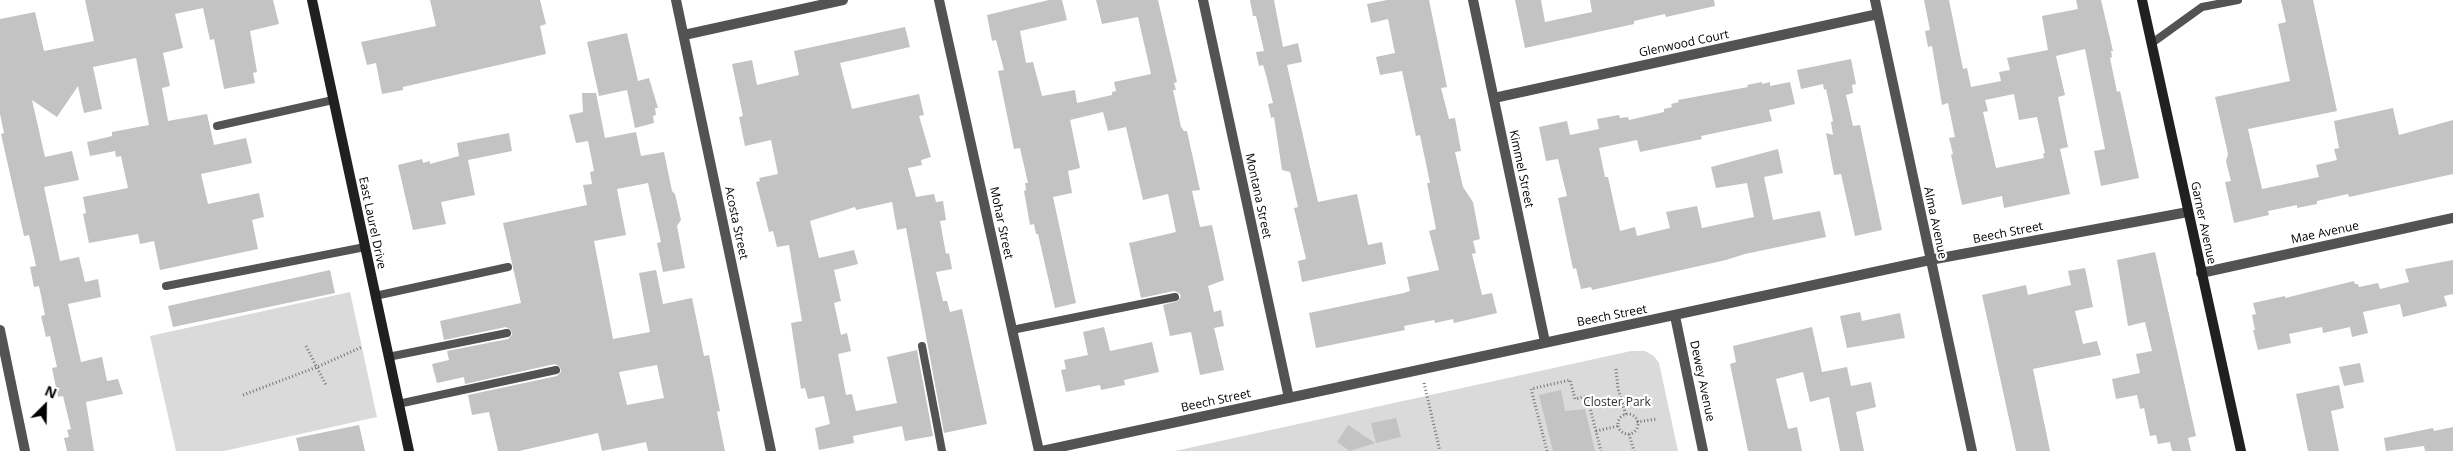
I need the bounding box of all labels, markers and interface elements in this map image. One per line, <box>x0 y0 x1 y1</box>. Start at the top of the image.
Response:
street label: Glenwood Court <box>1638 27 1730 61</box>
street label: Kimmel Street <box>1506 129 1536 209</box>
street label: Montana Street <box>1242 152 1274 240</box>
street label: East Laurel Drive <box>355 176 389 270</box>
street label: Garner Avenue <box>2187 180 2219 266</box>
street label: Acosta Street <box>721 185 751 261</box>
street label: Mohar Street <box>986 186 1016 260</box>
street label: Alma Avenue <box>1920 186 1950 260</box>
street label: Beech Street <box>1972 219 2044 247</box>
street label: Mae Avenue <box>2290 219 2360 247</box>
street label: Beech Street <box>1576 302 1648 330</box>
street label: Dewey Avenue <box>1686 339 1718 423</box>
north arrow <box>20 381 70 431</box>
text: N <box>42 381 60 403</box>
street label: Beech Street <box>1180 387 1252 415</box>
park label: Closter Park <box>1583 396 1651 410</box>

